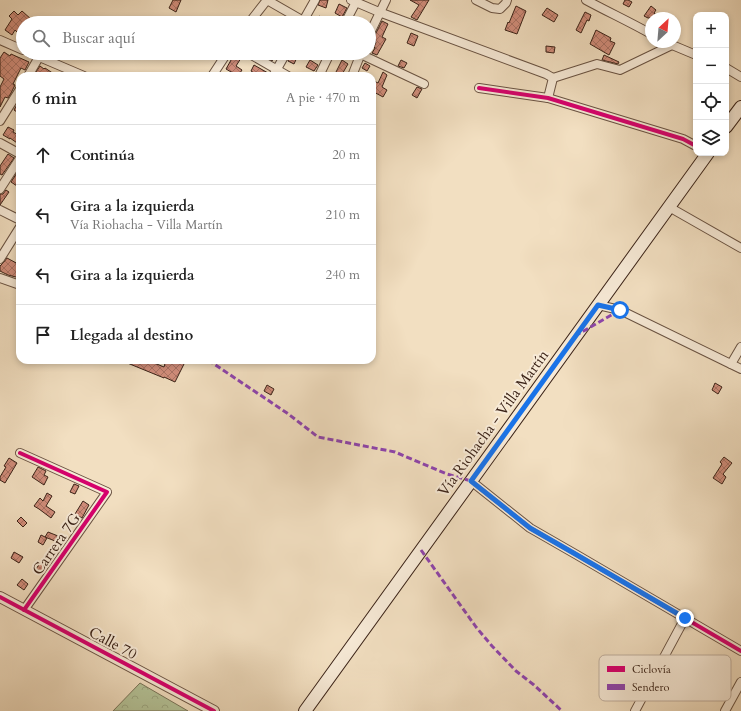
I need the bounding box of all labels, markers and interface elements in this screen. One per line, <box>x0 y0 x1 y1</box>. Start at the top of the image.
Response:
north arrow <box>645 12 681 48</box>
map controls <box>693 12 729 156</box>
button: + <box>693 12 729 48</box>
search box <box>16 16 376 60</box>
icon: search <box>30 27 52 49</box>
text: Buscar aquí <box>62 28 135 48</box>
button: − <box>693 48 729 84</box>
button: locate <box>693 84 729 120</box>
text: 6 min <box>32 87 77 110</box>
text: A pie · 470 m <box>286 89 360 107</box>
button: layers <box>693 120 729 156</box>
icon: ahead <box>32 144 54 166</box>
text: Continúa <box>70 145 135 165</box>
text: 20 m <box>332 146 360 164</box>
text: Gira a la izquierda <box>70 196 194 216</box>
icon: left <box>32 204 54 226</box>
text: 210 m <box>326 206 360 224</box>
text: Vía Riohacha - Villa Martín <box>70 216 223 234</box>
icon: left <box>32 264 54 286</box>
text: Gira a la izquierda <box>70 265 194 285</box>
text: 240 m <box>326 266 360 284</box>
route start <box>611 301 629 319</box>
icon: arrive <box>32 324 54 346</box>
text: Llegada al destino <box>70 325 193 345</box>
street label: Vía Riohacha - Villa Martín <box>433 345 553 500</box>
street label: Carrera 7G <box>27 509 85 579</box>
route end <box>676 609 694 627</box>
street label: Calle 70 <box>85 622 141 664</box>
legend <box>599 655 731 701</box>
text: Ciclovía <box>632 662 671 677</box>
text: Sendero <box>632 680 670 695</box>

